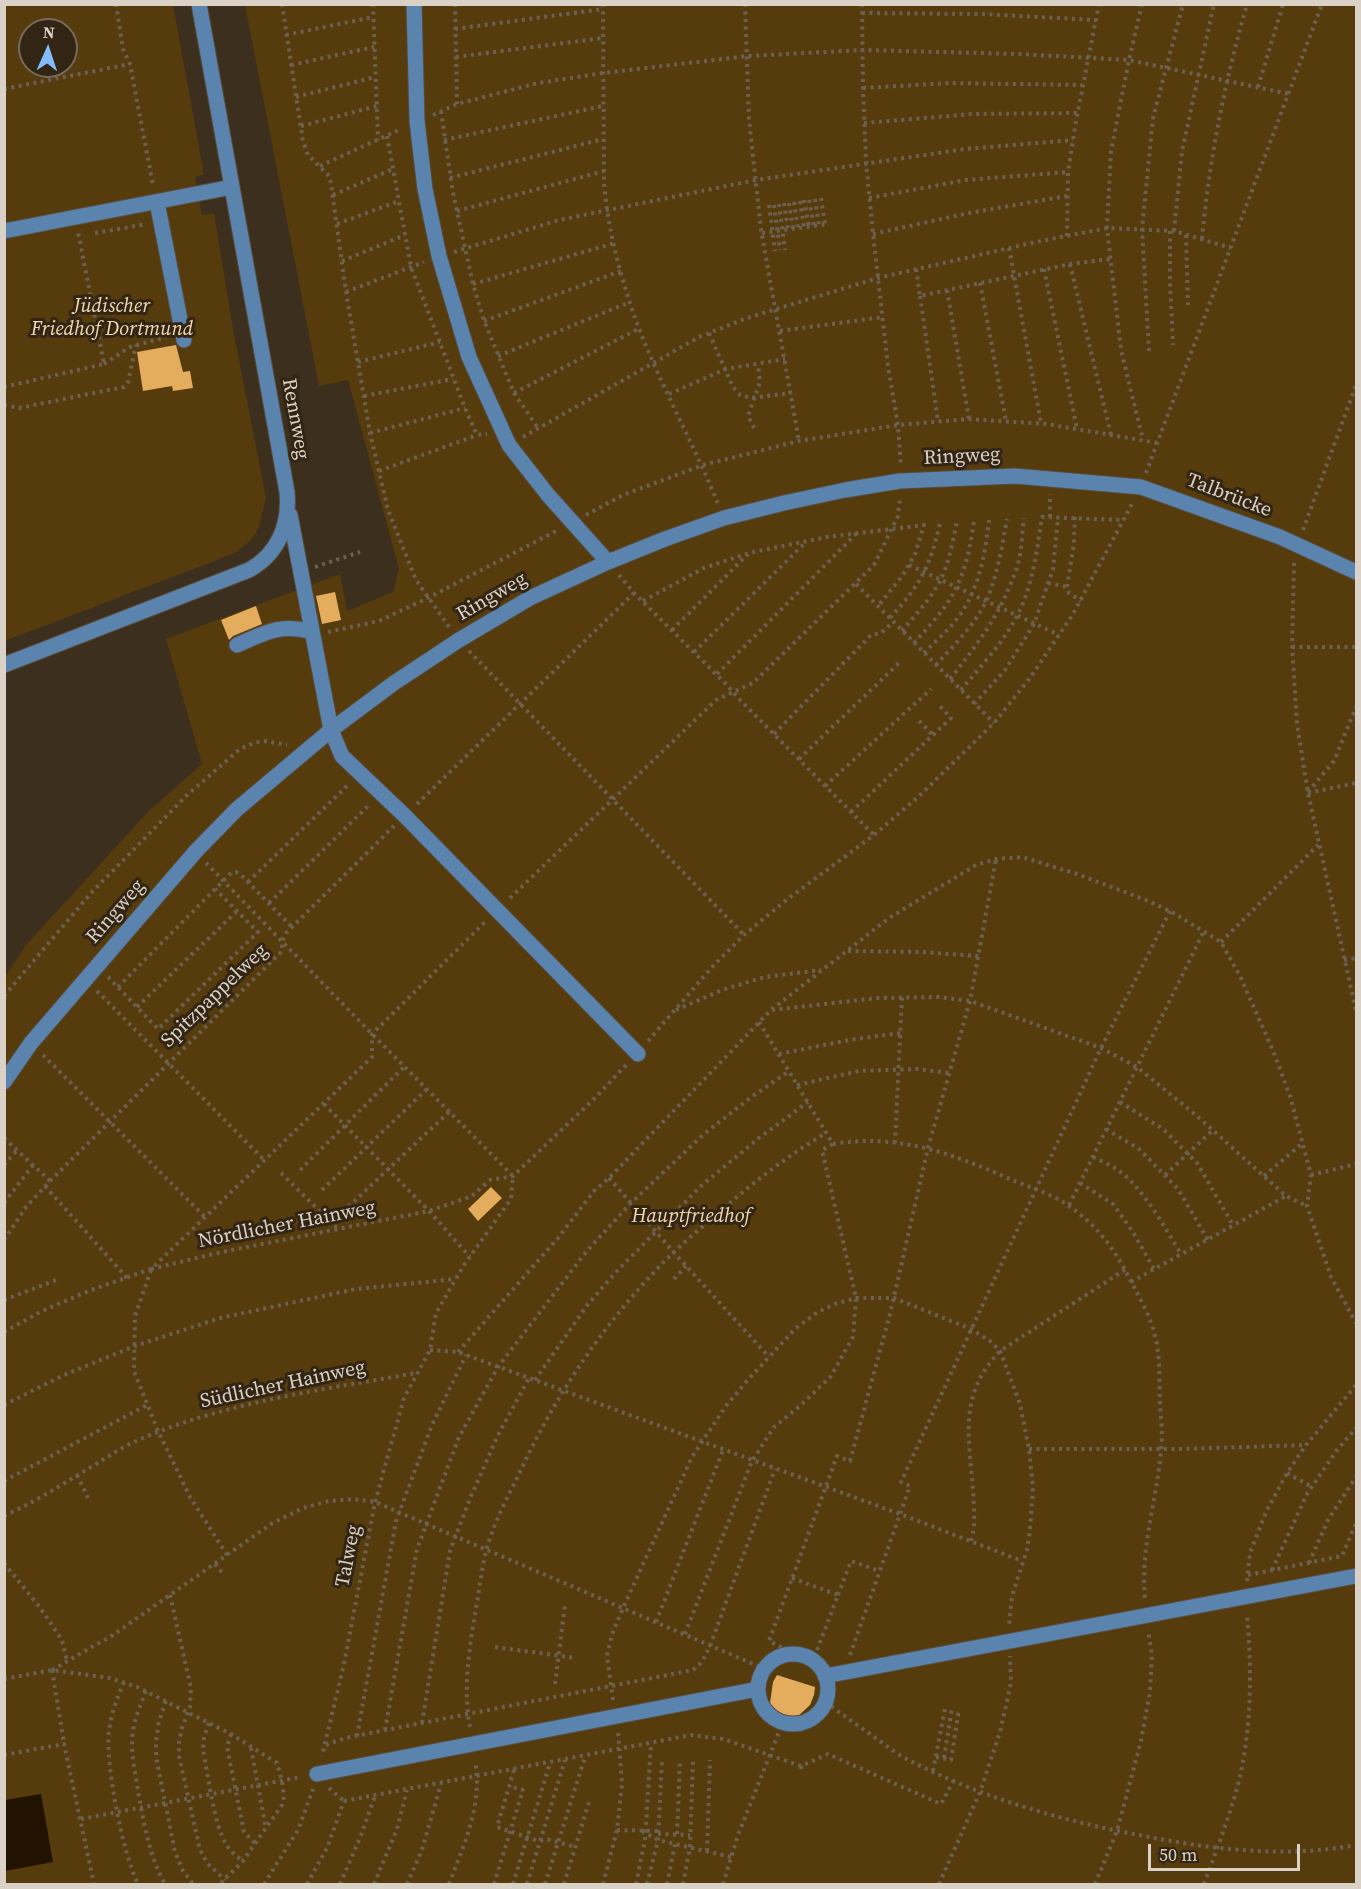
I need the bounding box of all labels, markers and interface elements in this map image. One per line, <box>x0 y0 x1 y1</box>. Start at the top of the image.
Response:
north arrow <box>18 18 78 78</box>
text: N <box>42 21 55 43</box>
park label: Jüdischer Friedhof Dortmund <box>31 295 193 342</box>
street label: Rennweg <box>276 376 314 462</box>
street label: Ringweg <box>923 443 1001 471</box>
street label: Talbrücke <box>1183 469 1275 523</box>
street label: Ringweg <box>453 567 531 627</box>
street label: Ringweg <box>82 875 150 949</box>
street label: Spitzpappelweg <box>157 939 273 1053</box>
street label: Nördlicher Hainweg <box>196 1196 378 1254</box>
park label: Hauptfriedhof <box>632 1205 750 1229</box>
street label: Südlicher Hainweg <box>198 1356 368 1414</box>
street label: Talweg <box>331 1523 367 1589</box>
scale bar <box>1151 1832 1302 1870</box>
text: 50 m <box>1159 1842 1197 1867</box>

